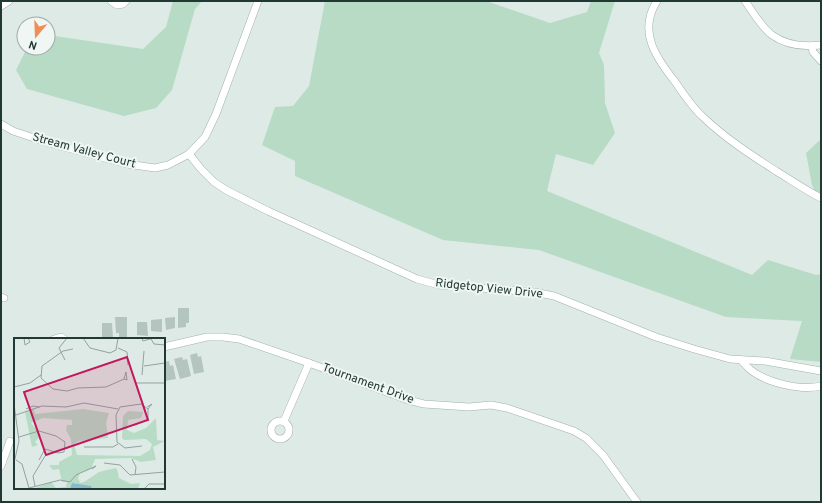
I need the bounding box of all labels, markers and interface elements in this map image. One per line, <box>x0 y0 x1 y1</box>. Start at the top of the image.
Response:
north arrow <box>16 16 56 56</box>
text: N <box>27 37 39 52</box>
street label: Stream Valley Court <box>30 129 138 173</box>
street label: Ridgetop View Drive <box>434 275 544 303</box>
inset map <box>14 338 165 489</box>
street label: Tournament Drive <box>320 360 416 408</box>

